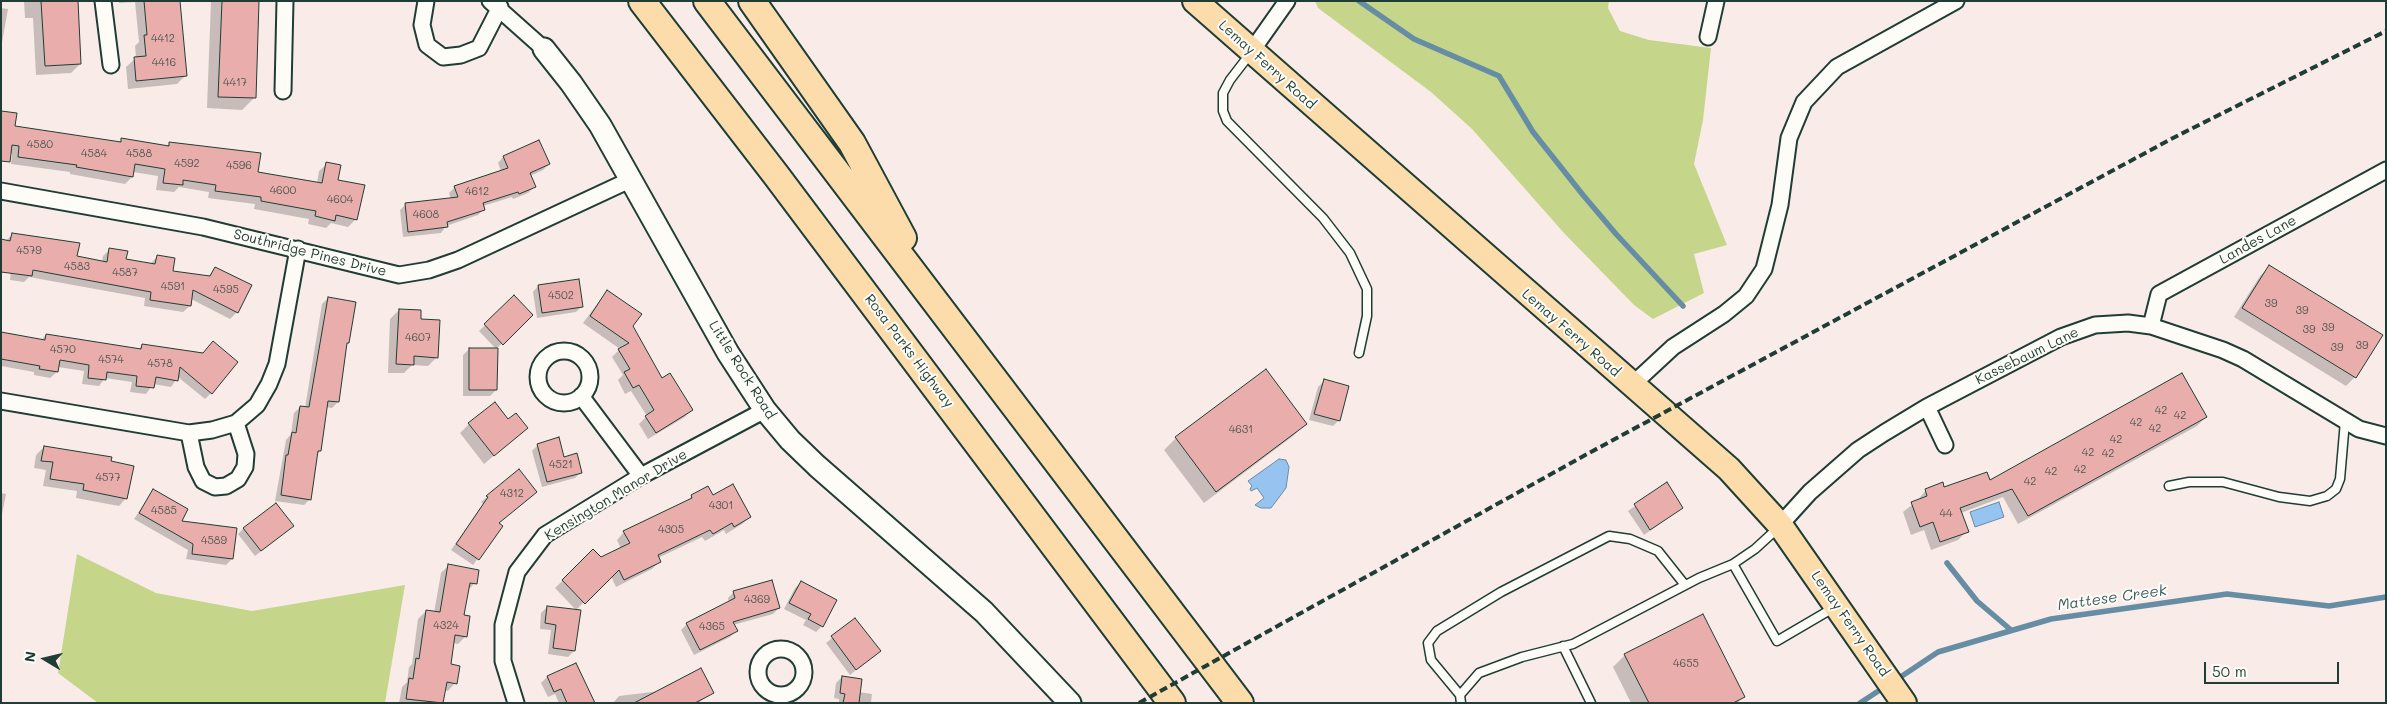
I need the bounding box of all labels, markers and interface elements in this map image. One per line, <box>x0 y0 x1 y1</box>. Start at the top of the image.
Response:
street label: Lemay Ferry Road <box>1215 17 1319 113</box>
house number: 4412 <box>151 32 175 46</box>
house number: 4416 <box>152 56 176 70</box>
house number: 4417 <box>223 76 247 90</box>
house number: 4580 <box>27 138 53 152</box>
house number: 4584 <box>81 147 107 161</box>
house number: 4588 <box>126 147 152 161</box>
house number: 4592 <box>174 157 200 171</box>
house number: 4596 <box>226 159 252 173</box>
house number: 4600 <box>270 184 296 198</box>
house number: 4612 <box>465 185 489 199</box>
house number: 4604 <box>327 193 353 207</box>
house number: 4608 <box>413 208 439 222</box>
street label: Landes Lane <box>2217 212 2299 268</box>
street label: Southridge Pines Drive <box>232 226 388 280</box>
house number: 4579 <box>16 244 42 258</box>
house number: 4583 <box>64 260 90 274</box>
house number: 4587 <box>112 266 138 280</box>
house number: 4591 <box>161 280 185 294</box>
house number: 4595 <box>213 283 239 297</box>
street label: Lemay Ferry Road <box>1518 286 1624 380</box>
house number: 4502 <box>548 289 574 303</box>
street label: Rosa Parks Highway <box>861 291 957 411</box>
house number: 39 <box>2265 297 2277 311</box>
house number: 39 <box>2296 304 2308 318</box>
street label: Little Rock Road <box>705 318 779 422</box>
house number: 39 <box>2322 321 2334 335</box>
house number: 39 <box>2303 323 2315 337</box>
street label: Kassebaum Lane <box>1973 324 2081 388</box>
house number: 4607 <box>405 331 431 345</box>
house number: 39 <box>2356 339 2368 353</box>
house number: 39 <box>2331 341 2343 355</box>
house number: 4570 <box>50 343 76 357</box>
house number: 4574 <box>98 353 124 367</box>
house number: 4578 <box>147 357 173 371</box>
house number: 42 <box>2155 404 2167 418</box>
house number: 42 <box>2174 409 2186 423</box>
house number: 42 <box>2130 416 2142 430</box>
house number: 42 <box>2149 422 2161 436</box>
house number: 4631 <box>1229 423 1253 437</box>
house number: 42 <box>2110 433 2122 447</box>
street label: Kensington Manor Drive <box>542 446 690 544</box>
house number: 42 <box>2082 446 2094 460</box>
house number: 42 <box>2102 447 2114 461</box>
house number: 4521 <box>549 458 573 472</box>
house number: 42 <box>2074 463 2086 477</box>
house number: 42 <box>2045 465 2057 479</box>
house number: 4577 <box>95 471 121 485</box>
house number: 42 <box>2024 475 2036 489</box>
house number: 4312 <box>500 487 524 501</box>
house number: 4301 <box>709 499 733 513</box>
house number: 4585 <box>151 504 177 518</box>
house number: 44 <box>1940 507 1952 521</box>
house number: 4305 <box>658 523 684 537</box>
house number: 4589 <box>201 534 227 548</box>
street label: Lemay Ferry Road <box>1807 568 1893 680</box>
water label: Mattese Creek <box>2056 581 2168 615</box>
house number: 4369 <box>744 593 770 607</box>
house number: 4324 <box>433 619 459 633</box>
house number: 4365 <box>699 620 725 634</box>
north arrow <box>20 634 70 684</box>
text: N <box>19 650 40 663</box>
scale bar <box>2207 652 2342 684</box>
house number: 4655 <box>1673 657 1699 671</box>
text: 50 m <box>2212 661 2247 681</box>

